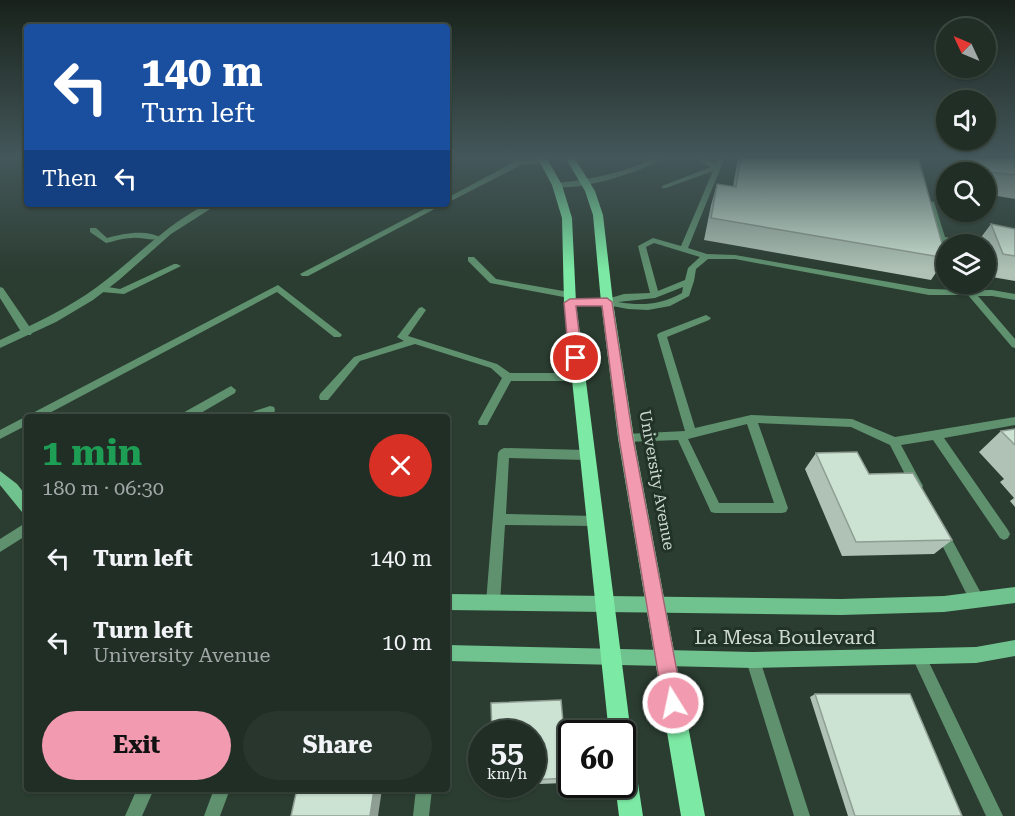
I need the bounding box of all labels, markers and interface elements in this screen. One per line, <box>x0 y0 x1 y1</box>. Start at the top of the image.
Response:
north arrow <box>936 18 996 78</box>
map controls <box>936 18 996 294</box>
text: 140 m <box>141 47 263 96</box>
icon: left <box>42 48 120 126</box>
button: sound <box>936 90 996 150</box>
text: Turn left <box>141 97 255 129</box>
icon: left <box>109 162 142 195</box>
button: search <box>936 162 996 222</box>
text: Then <box>42 166 97 191</box>
button: layers <box>936 234 996 294</box>
pin <box>550 332 601 383</box>
icon: arrive <box>559 341 592 374</box>
street label: University Avenue <box>635 408 679 552</box>
text: 1 min <box>42 432 142 474</box>
button: close <box>369 434 432 497</box>
text: 180 m · 06:30 <box>42 476 164 500</box>
icon: left <box>42 542 75 575</box>
text: Turn left <box>93 546 193 571</box>
text: 140 m <box>369 546 432 571</box>
text: Turn left <box>93 618 193 643</box>
street label: La Mesa Boulevard <box>694 625 876 649</box>
icon: left <box>42 626 75 659</box>
text: 10 m <box>382 630 432 655</box>
text: University Avenue <box>93 643 270 667</box>
position arrow <box>641 671 705 735</box>
button: Exit <box>42 711 231 780</box>
button: Share <box>243 711 432 780</box>
speed limit sign: 60 <box>558 720 636 798</box>
text: 55 <box>490 734 524 769</box>
text: km/h <box>487 765 527 783</box>

